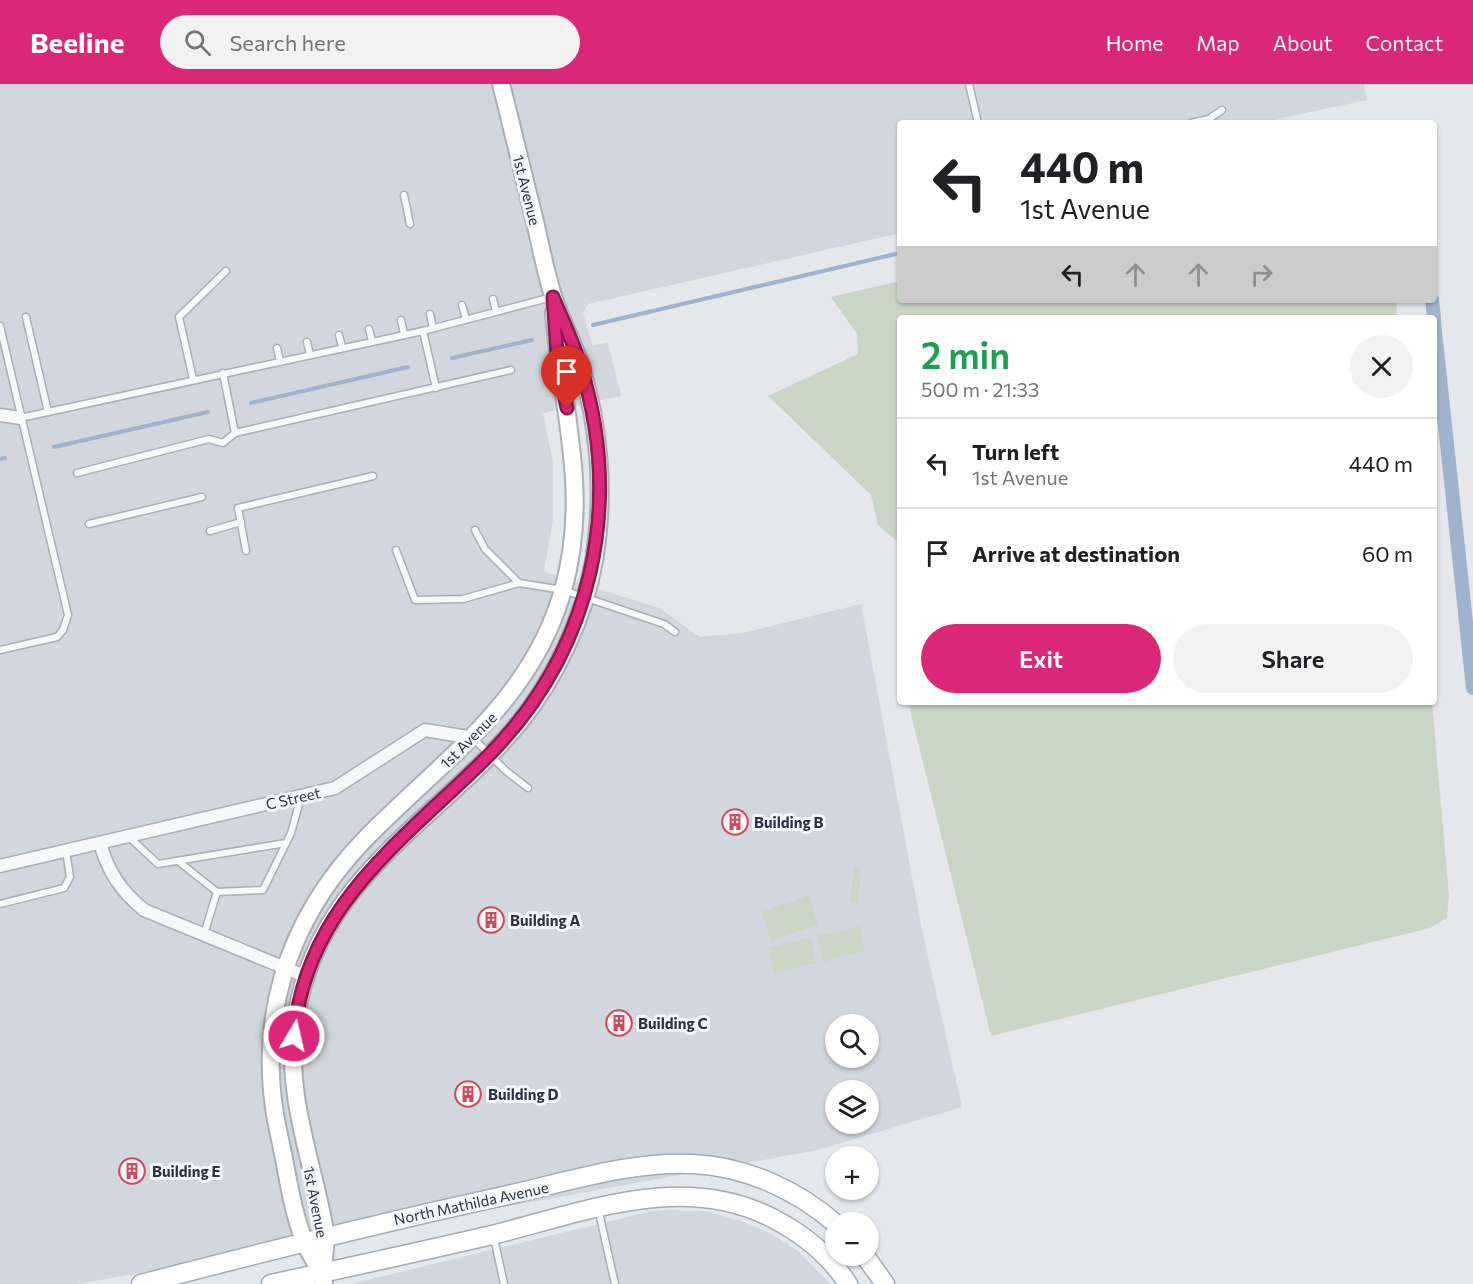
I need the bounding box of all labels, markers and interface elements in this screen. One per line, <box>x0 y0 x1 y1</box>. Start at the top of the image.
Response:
search box <box>160 15 580 69</box>
text: Beeline <box>30 25 124 59</box>
icon: search <box>181 26 214 59</box>
text: Search here <box>229 29 346 56</box>
text: Home <box>1106 30 1163 55</box>
text: Map <box>1196 30 1240 55</box>
text: About <box>1273 30 1332 55</box>
text: Contact <box>1365 30 1443 55</box>
text: 440 m <box>1020 140 1144 192</box>
icon: left <box>921 144 999 222</box>
street label: 1st Avenue <box>510 153 544 227</box>
text: 1st Avenue <box>1020 192 1150 225</box>
icon: left <box>1056 258 1089 291</box>
icon: ahead <box>1119 258 1152 291</box>
icon: ahead <box>1182 258 1215 291</box>
icon: right <box>1245 258 1278 291</box>
text: 2 min <box>921 332 1010 376</box>
button: close <box>1350 335 1413 398</box>
pin <box>541 346 592 408</box>
icon: arrive <box>550 355 583 388</box>
text: 500 m · 21:33 <box>921 377 1039 401</box>
text: Turn left <box>972 438 1059 465</box>
icon: left <box>921 447 954 480</box>
text: 440 m <box>1349 450 1413 477</box>
text: 1st Avenue <box>972 465 1068 489</box>
icon: arrive <box>921 537 954 570</box>
text: Arrive at destination <box>972 540 1180 567</box>
text: 60 m <box>1362 540 1413 567</box>
button: Exit <box>921 624 1161 693</box>
button: Share <box>1173 624 1413 693</box>
street label: 1st Avenue <box>436 708 500 772</box>
street label: C Street <box>264 783 322 813</box>
building icon: Building B <box>720 807 750 837</box>
place label: Building B <box>754 813 823 831</box>
building icon: Building A <box>476 905 506 935</box>
place label: Building A <box>510 911 580 929</box>
position arrow <box>262 1004 326 1068</box>
building icon: Building C <box>604 1008 634 1038</box>
place label: Building C <box>638 1014 708 1032</box>
map controls <box>825 1014 879 1266</box>
button: search <box>825 1014 879 1068</box>
building icon: Building D <box>453 1079 483 1109</box>
button: layers <box>825 1080 879 1134</box>
place label: Building D <box>488 1085 559 1103</box>
button: + <box>825 1146 879 1200</box>
building icon: Building E <box>117 1156 147 1186</box>
place label: Building E <box>152 1162 220 1180</box>
street label: 1st Avenue <box>300 1165 332 1239</box>
street label: North Mathilda Avenue <box>392 1178 550 1228</box>
button: − <box>825 1212 879 1266</box>

